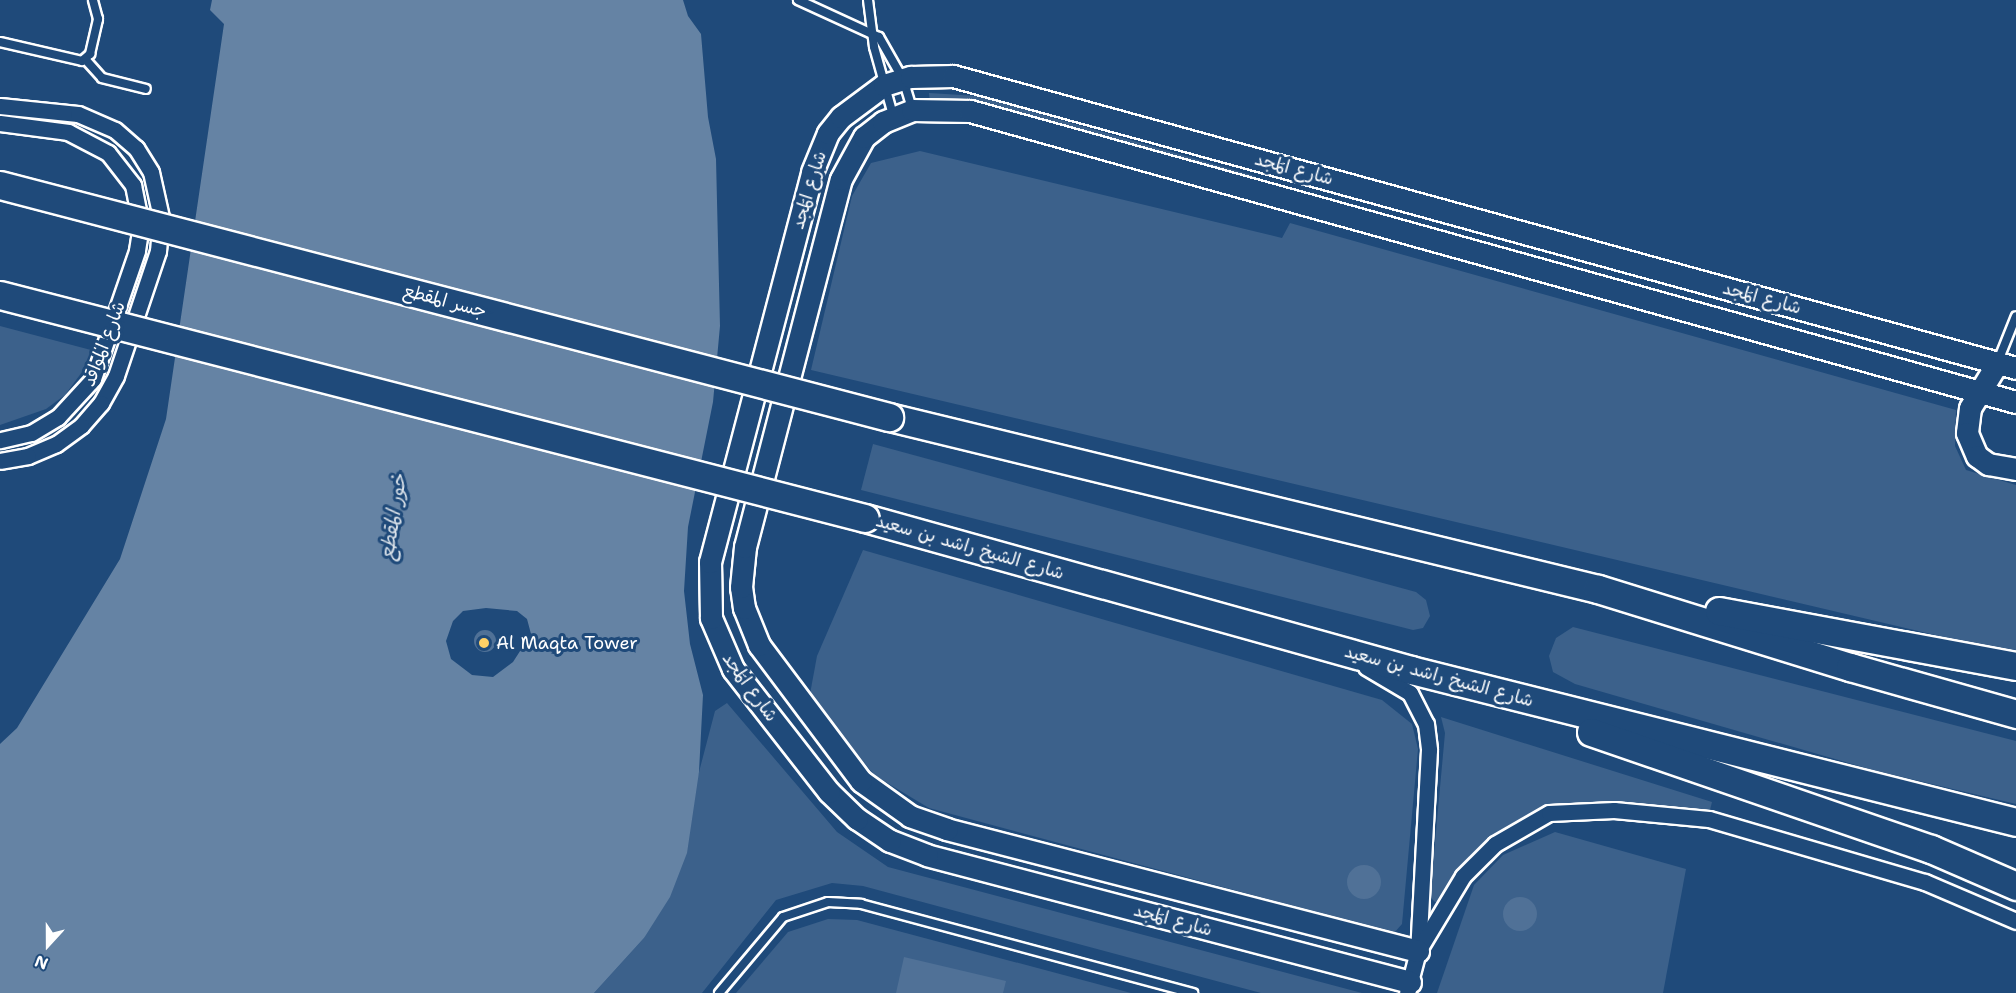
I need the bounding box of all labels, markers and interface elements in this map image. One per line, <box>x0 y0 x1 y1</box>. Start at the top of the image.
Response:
street label: شارع المَجد <box>787 148 831 232</box>
street label: شارع المَجد <box>1252 148 1336 190</box>
street label: شارع المَجد <box>1720 277 1804 319</box>
street label: جسر المقطع <box>401 280 489 322</box>
street label: شارع المواقد <box>78 298 130 390</box>
water label: خور المقطع <box>374 472 412 562</box>
street label: شارع الشيخ راشد بن سعيد <box>873 510 1067 584</box>
place label: Al Maqta Tower <box>496 632 638 654</box>
marker: Al Maqta Tower <box>477 636 491 650</box>
street label: شارع الشيخ راشد بن سعيد <box>1342 640 1536 712</box>
street label: شارع المَجد <box>718 648 782 726</box>
street label: شارع المَجد <box>1131 899 1215 941</box>
north arrow <box>18 915 78 975</box>
text: N <box>32 950 51 974</box>

